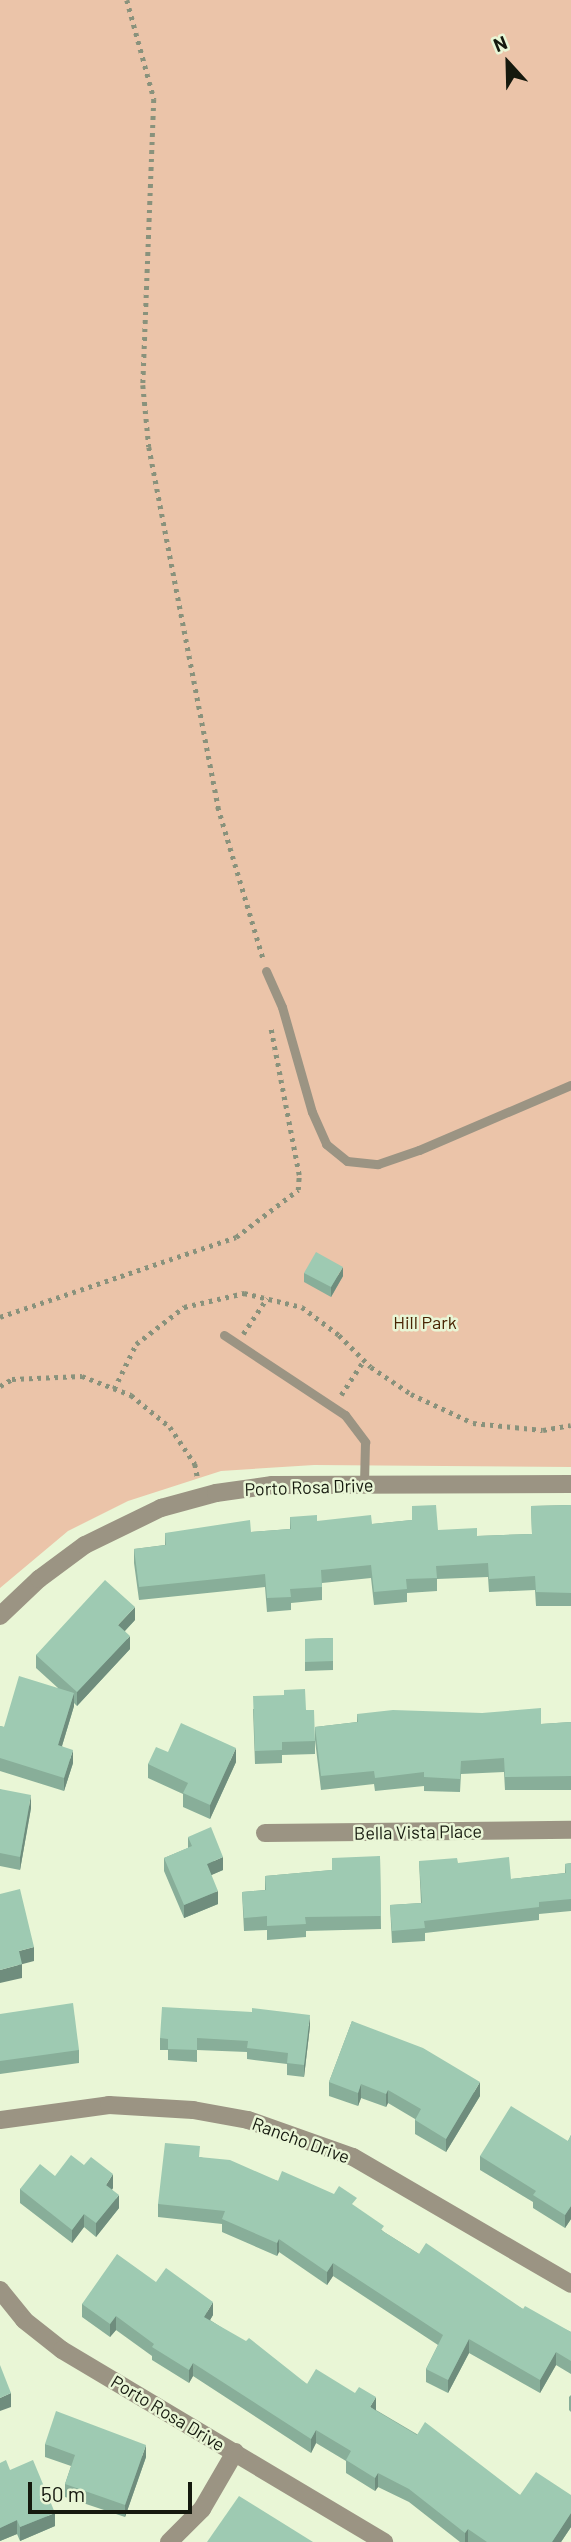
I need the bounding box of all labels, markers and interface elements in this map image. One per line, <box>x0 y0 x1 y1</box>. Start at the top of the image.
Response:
north arrow <box>473 28 543 98</box>
text: N <box>490 30 510 56</box>
park label: Hill Park <box>393 1311 457 1333</box>
street label: Porto Rosa Drive <box>244 1474 374 1500</box>
street label: Bella Vista Place <box>354 1820 482 1844</box>
street label: Rancho Drive <box>249 2112 353 2168</box>
street label: Porto Rosa Drive <box>107 2371 229 2455</box>
scale bar <box>32 2468 196 2512</box>
text: 50 m <box>41 2481 85 2506</box>

